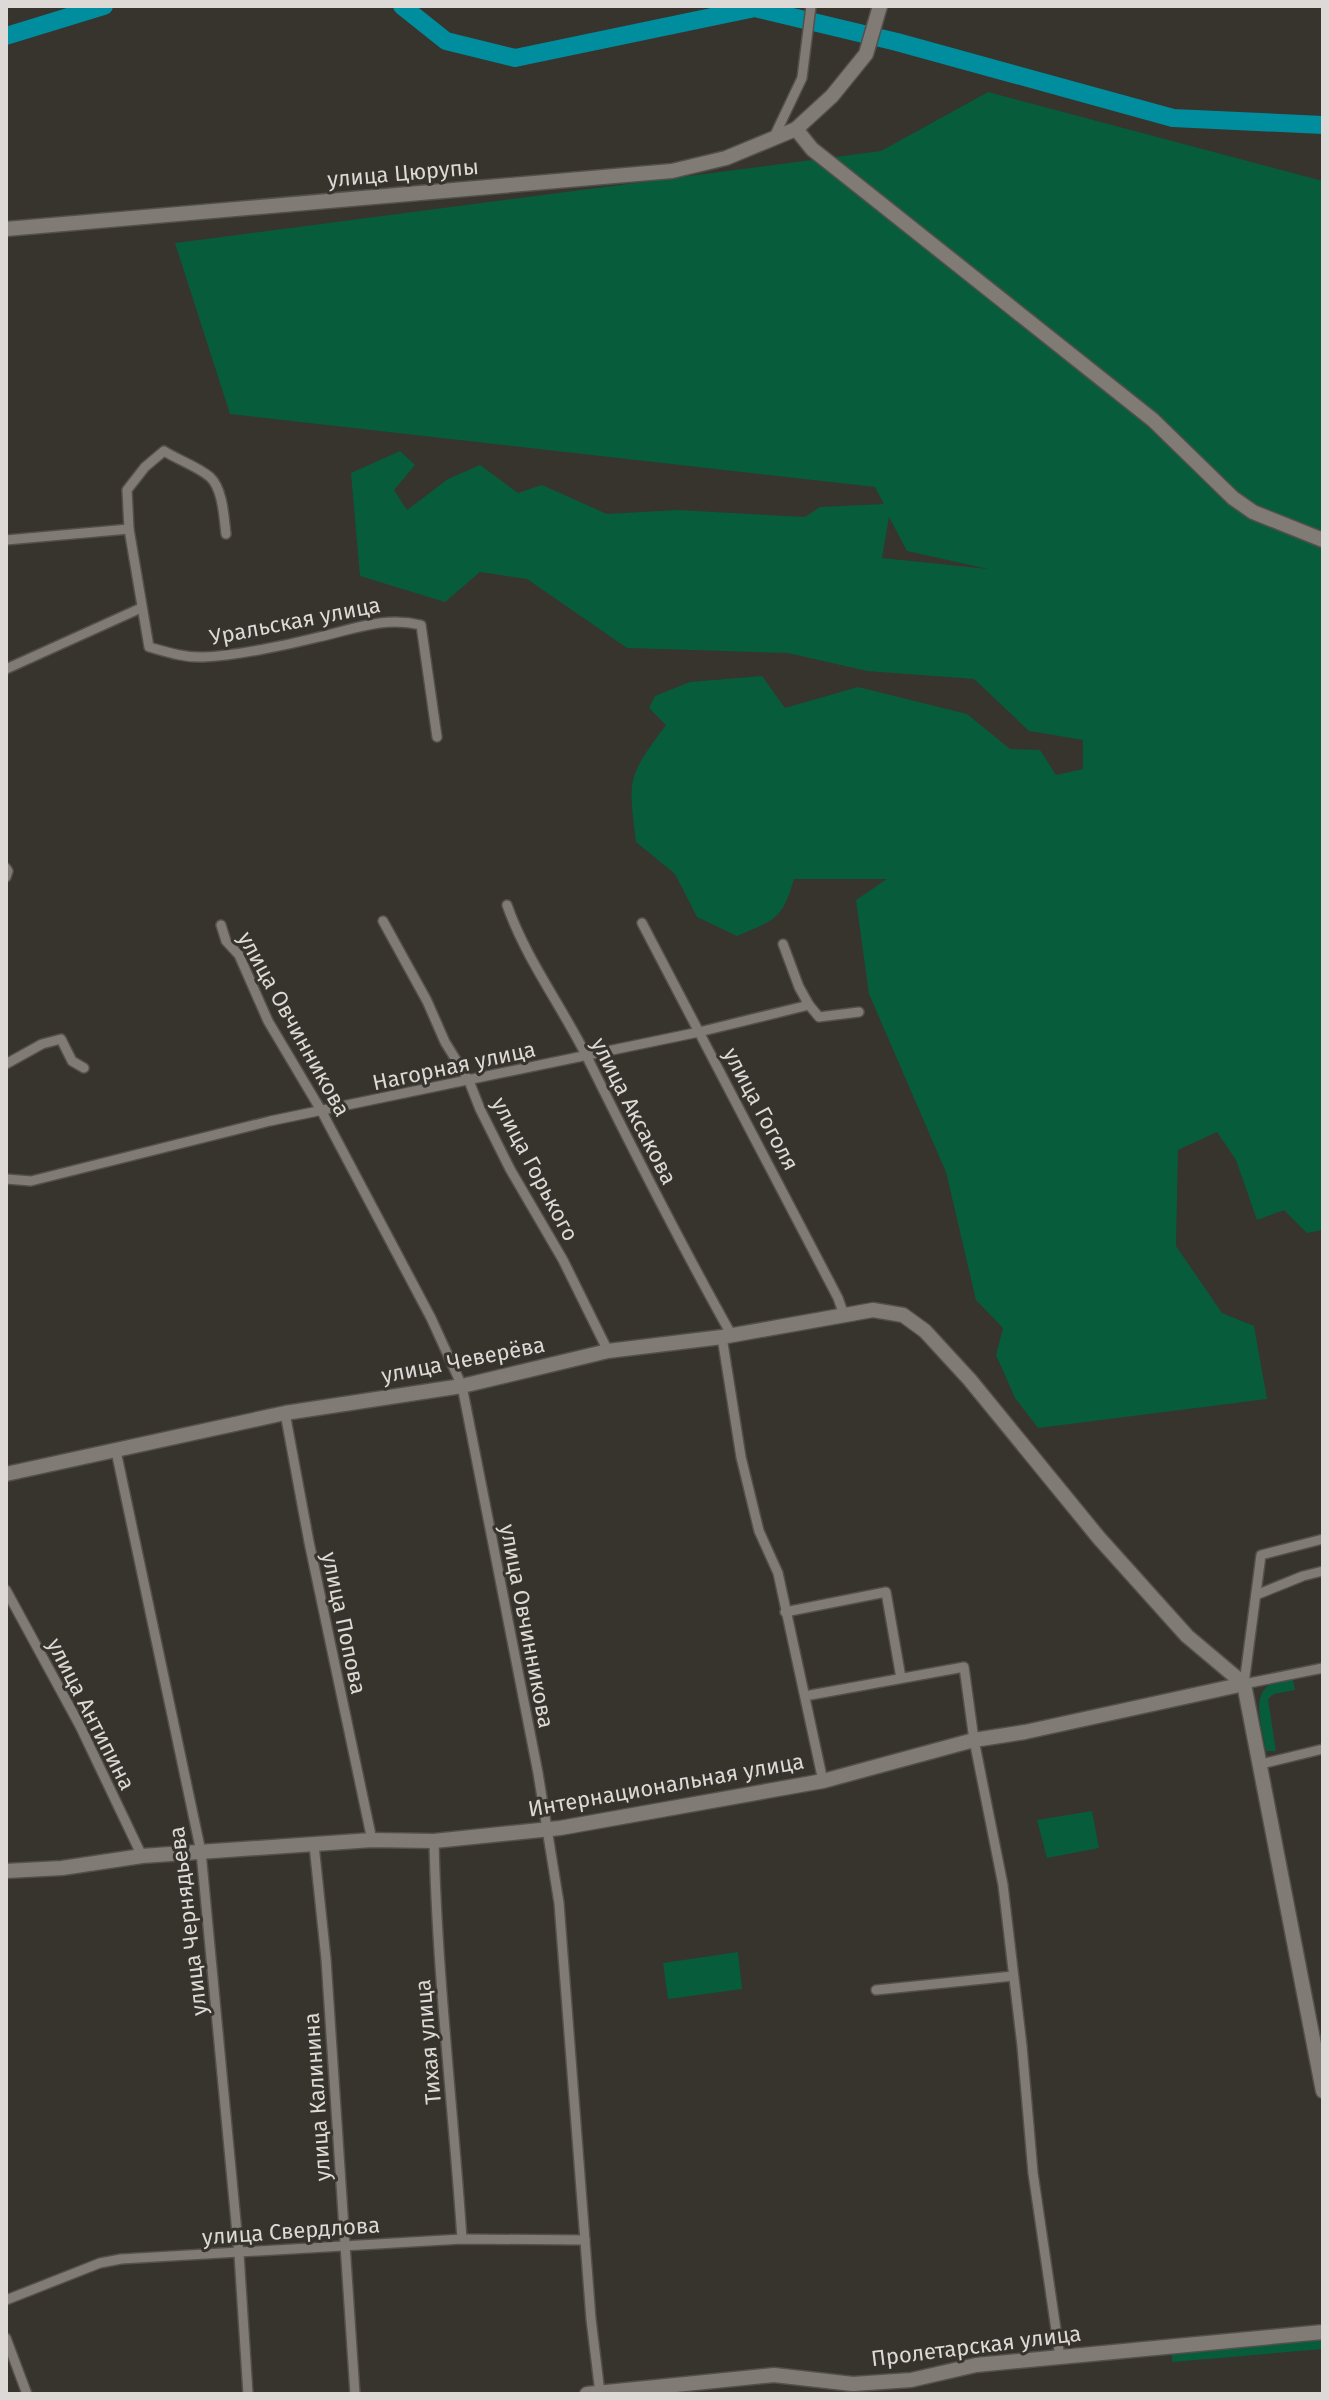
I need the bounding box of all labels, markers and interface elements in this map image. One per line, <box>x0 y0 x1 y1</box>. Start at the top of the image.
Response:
street label: улица Цюрупы <box>326 153 480 193</box>
street label: Уральская улица <box>207 591 383 651</box>
street label: улица Овчинникова <box>232 927 356 1121</box>
street label: улица Аксакова <box>585 1033 683 1189</box>
street label: Нагорная улица <box>370 1036 538 1096</box>
street label: улица Гоголя <box>717 1043 805 1175</box>
street label: улица Горького <box>486 1092 584 1246</box>
street label: улица Чеверёва <box>379 1331 547 1389</box>
street label: улица Овчинникова <box>494 1522 560 1730</box>
street label: улица Попова <box>316 1549 372 1697</box>
street label: улица Антипина <box>41 1633 141 1795</box>
street label: Интернациональная улица <box>526 1747 806 1823</box>
street label: улица Чернядьева <box>163 1825 213 2017</box>
street label: Тихая улица <box>409 1978 447 2106</box>
street label: улица Калинина <box>298 2012 336 2182</box>
street label: улица Свердлова <box>201 2211 381 2251</box>
street label: Пролетарская улица <box>869 2320 1083 2372</box>

